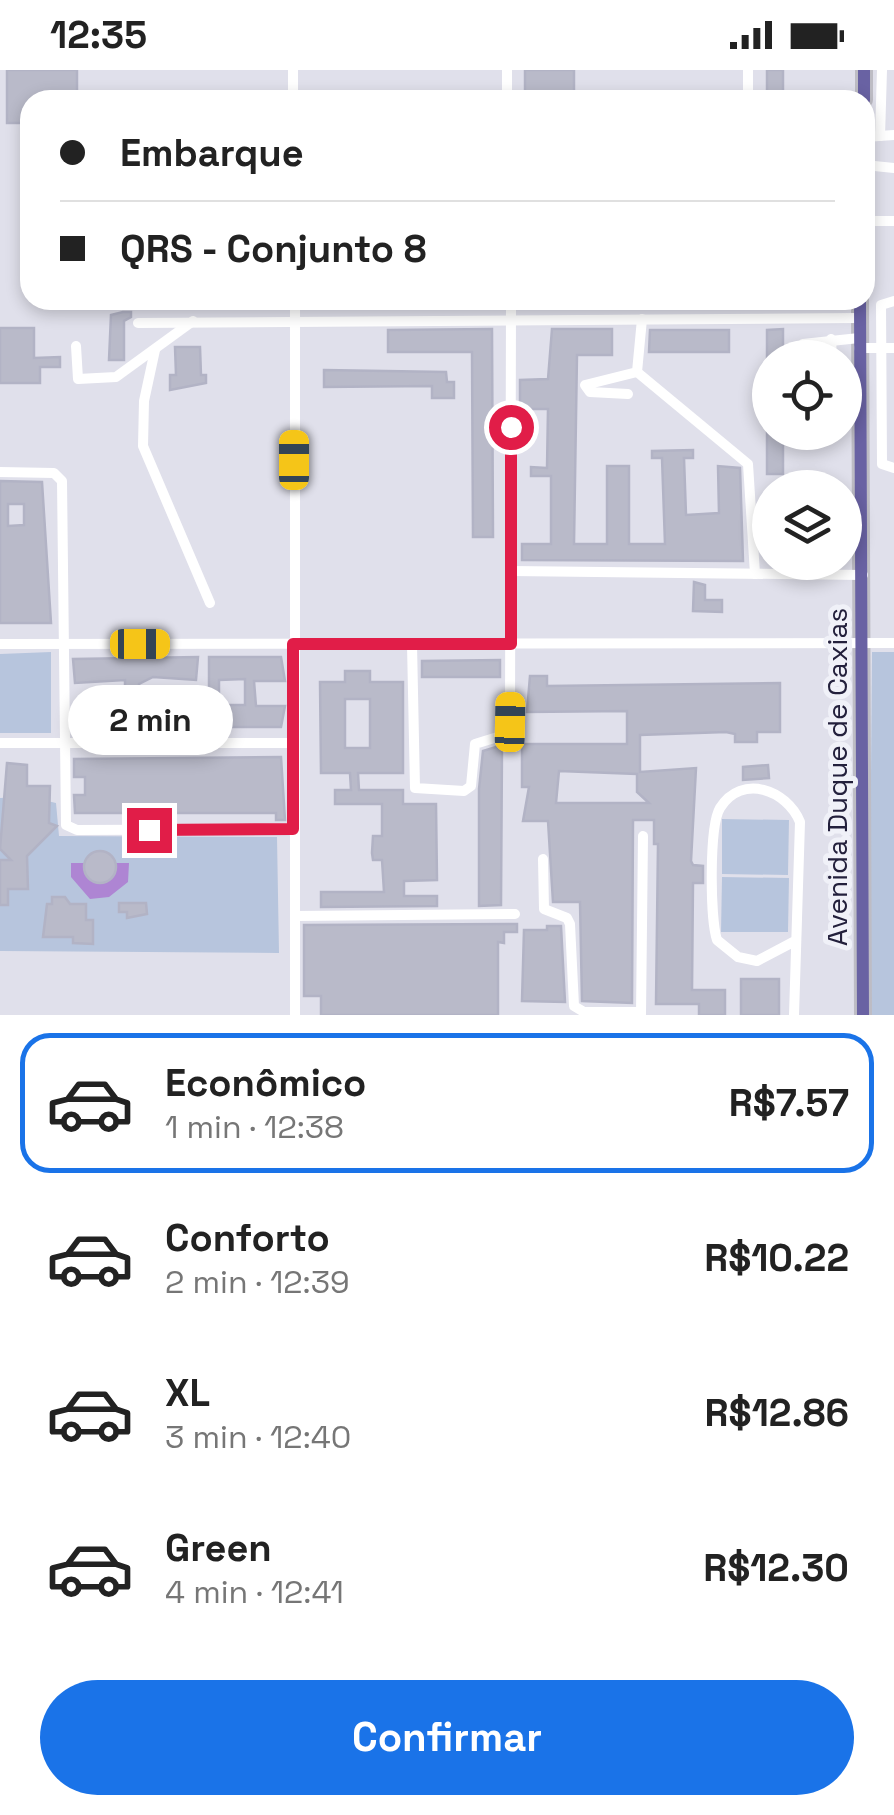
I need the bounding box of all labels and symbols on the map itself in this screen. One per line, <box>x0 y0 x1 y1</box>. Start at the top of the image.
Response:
route start <box>489 405 534 450</box>
car <box>279 430 309 490</box>
street label: Avenida Duque de Caxias <box>819 608 855 946</box>
car <box>110 629 170 659</box>
callout: 2 min <box>66 685 232 755</box>
car <box>494 692 526 752</box>
route end <box>127 808 172 853</box>

